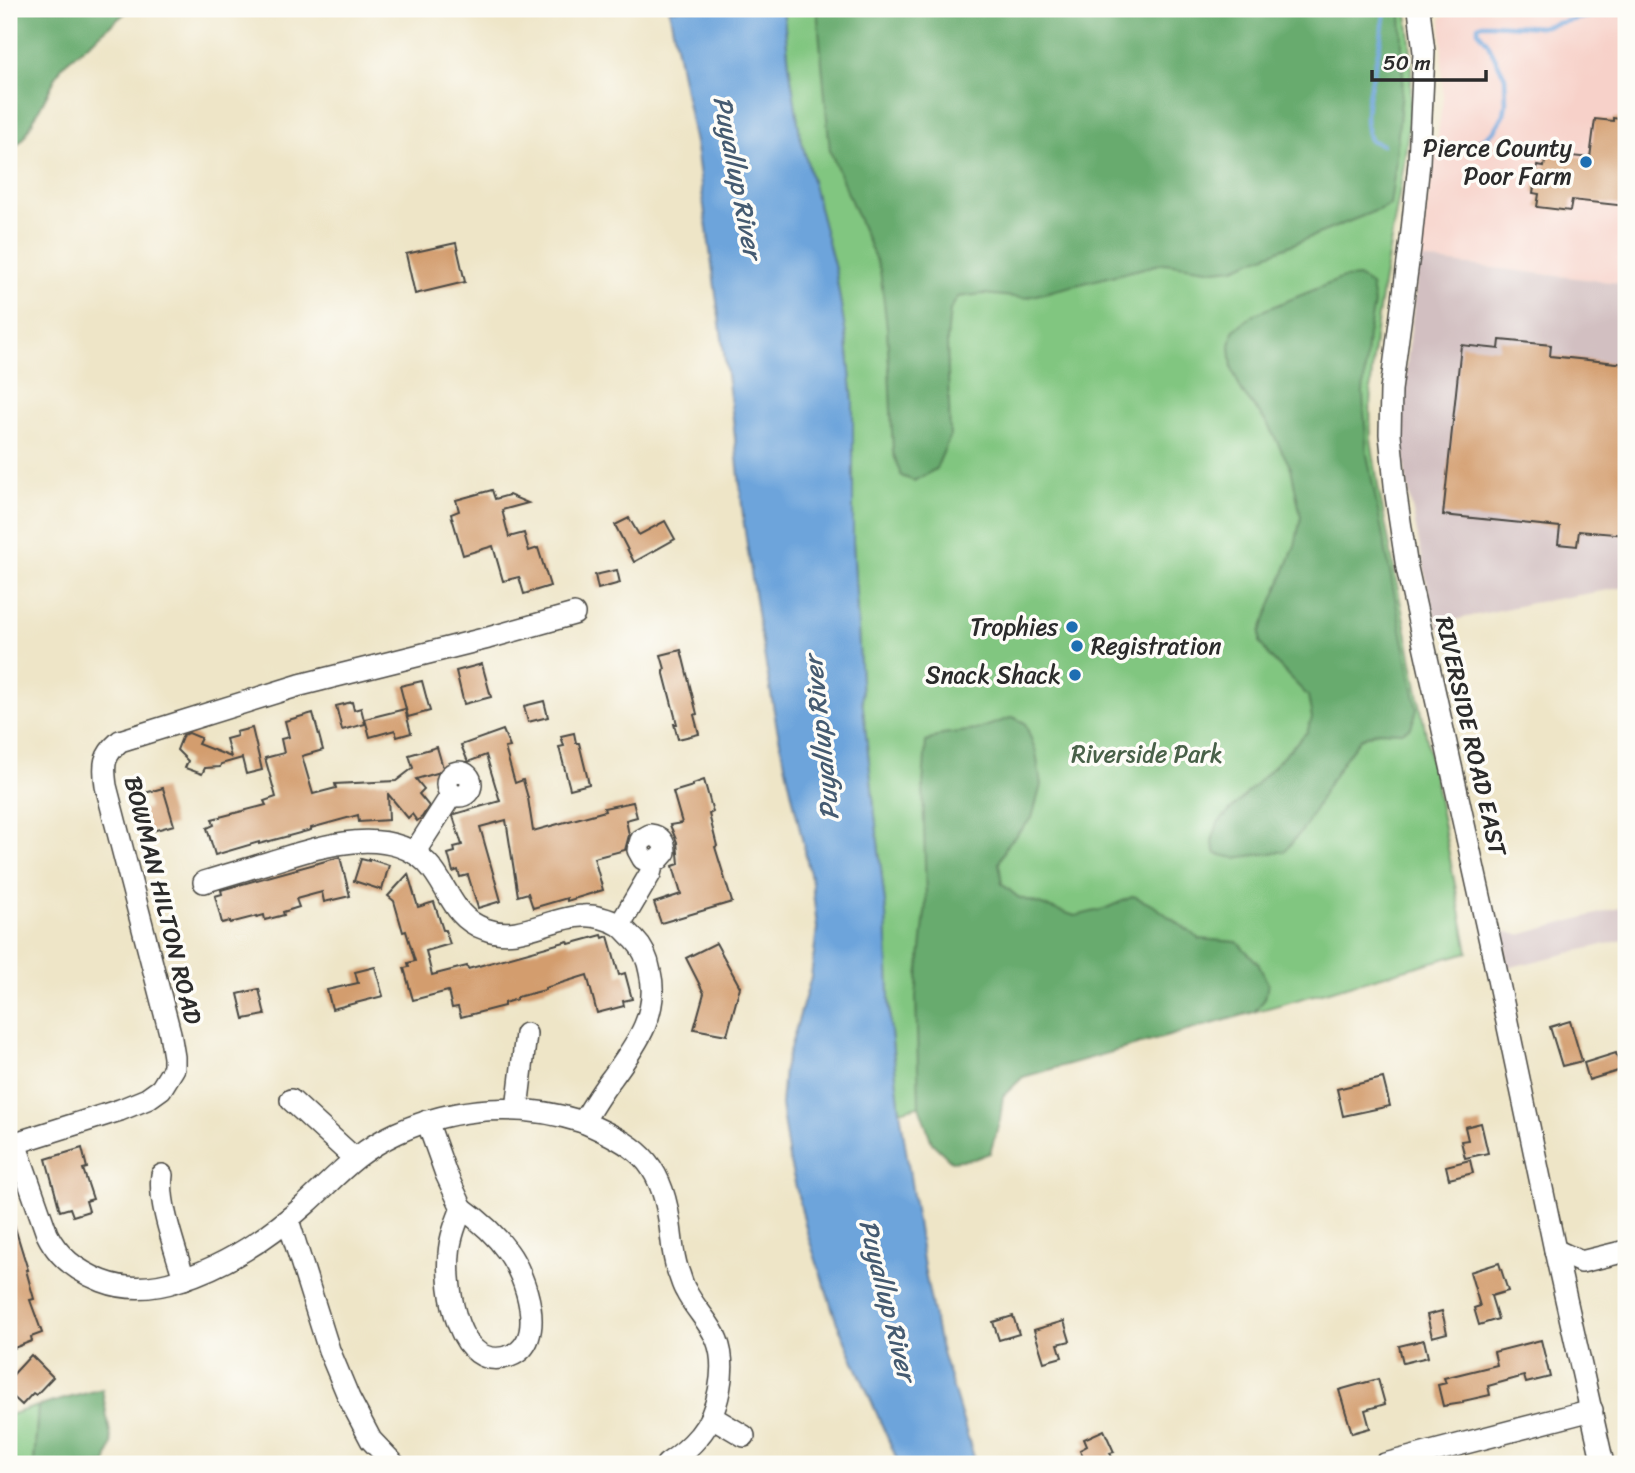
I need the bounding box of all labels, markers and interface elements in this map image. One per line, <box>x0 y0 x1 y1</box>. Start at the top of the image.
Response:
scale bar <box>1372 38 1486 82</box>
text: 50 m <box>1383 44 1431 82</box>
water label: Puyallup River <box>700 92 777 266</box>
place label: Pierce County Poor Farm <box>1423 127 1573 197</box>
marker: Pierce County Poor Farm <box>1578 154 1594 170</box>
place label: Trophies <box>970 606 1059 648</box>
street label: RIVERSIDE ROAD EAST <box>1423 612 1519 862</box>
marker: Trophies <box>1064 619 1080 635</box>
place label: Registration <box>1091 625 1222 667</box>
marker: Registration <box>1069 638 1085 654</box>
water label: Puyallup River <box>789 649 852 822</box>
place label: Snack Shack <box>926 654 1061 696</box>
marker: Snack Shack <box>1067 667 1083 683</box>
park label: Riverside Park <box>1071 733 1223 775</box>
street label: BOWMAN HILTON ROAD <box>112 771 214 1029</box>
water label: Puyallup River <box>846 1215 931 1390</box>

